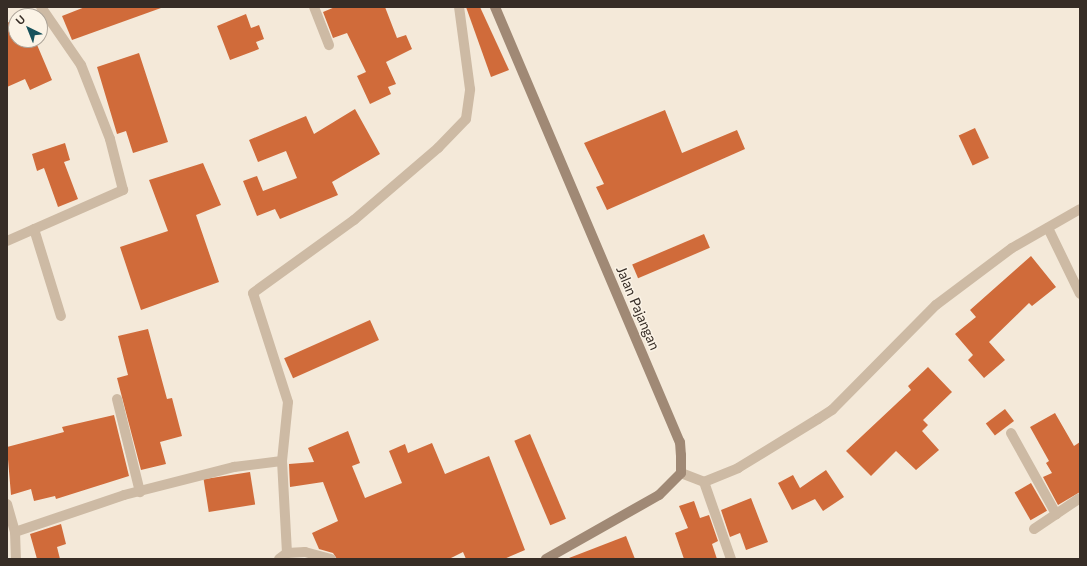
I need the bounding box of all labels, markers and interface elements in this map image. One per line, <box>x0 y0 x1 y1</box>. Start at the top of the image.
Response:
north arrow <box>8 8 48 48</box>
text: U <box>13 12 28 27</box>
street label: Jalan Pajangan <box>613 263 663 353</box>

